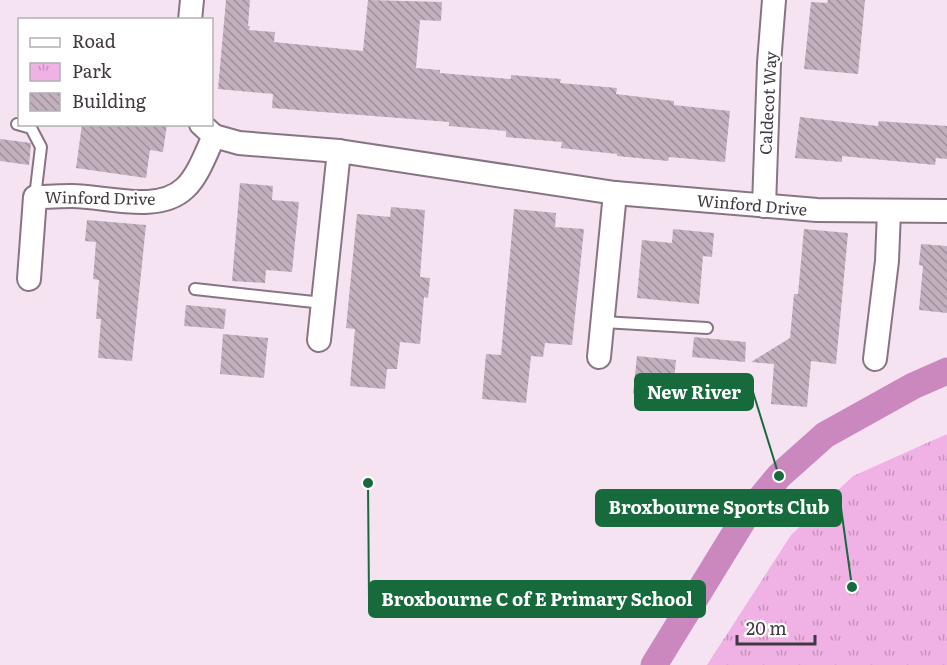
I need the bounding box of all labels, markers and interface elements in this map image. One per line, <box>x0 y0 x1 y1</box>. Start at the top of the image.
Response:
legend <box>18 18 213 126</box>
text: Road <box>72 27 116 54</box>
street label: Caldecot Way <box>752 50 782 155</box>
text: Park <box>72 57 113 84</box>
text: Building <box>72 87 147 114</box>
street label: Winford Drive <box>44 184 156 210</box>
street label: Winford Drive <box>696 187 808 221</box>
callout: New River <box>635 374 753 410</box>
text: New River <box>647 378 741 405</box>
callout: Broxbourne Sports Club <box>596 490 841 526</box>
text: Broxbourne Sports Club <box>609 493 830 520</box>
callout: Broxbourne C of E Primary School <box>369 581 705 617</box>
text: Broxbourne C of E Primary School <box>381 585 693 612</box>
scale bar <box>737 608 815 646</box>
text: 20 m <box>746 614 787 641</box>

